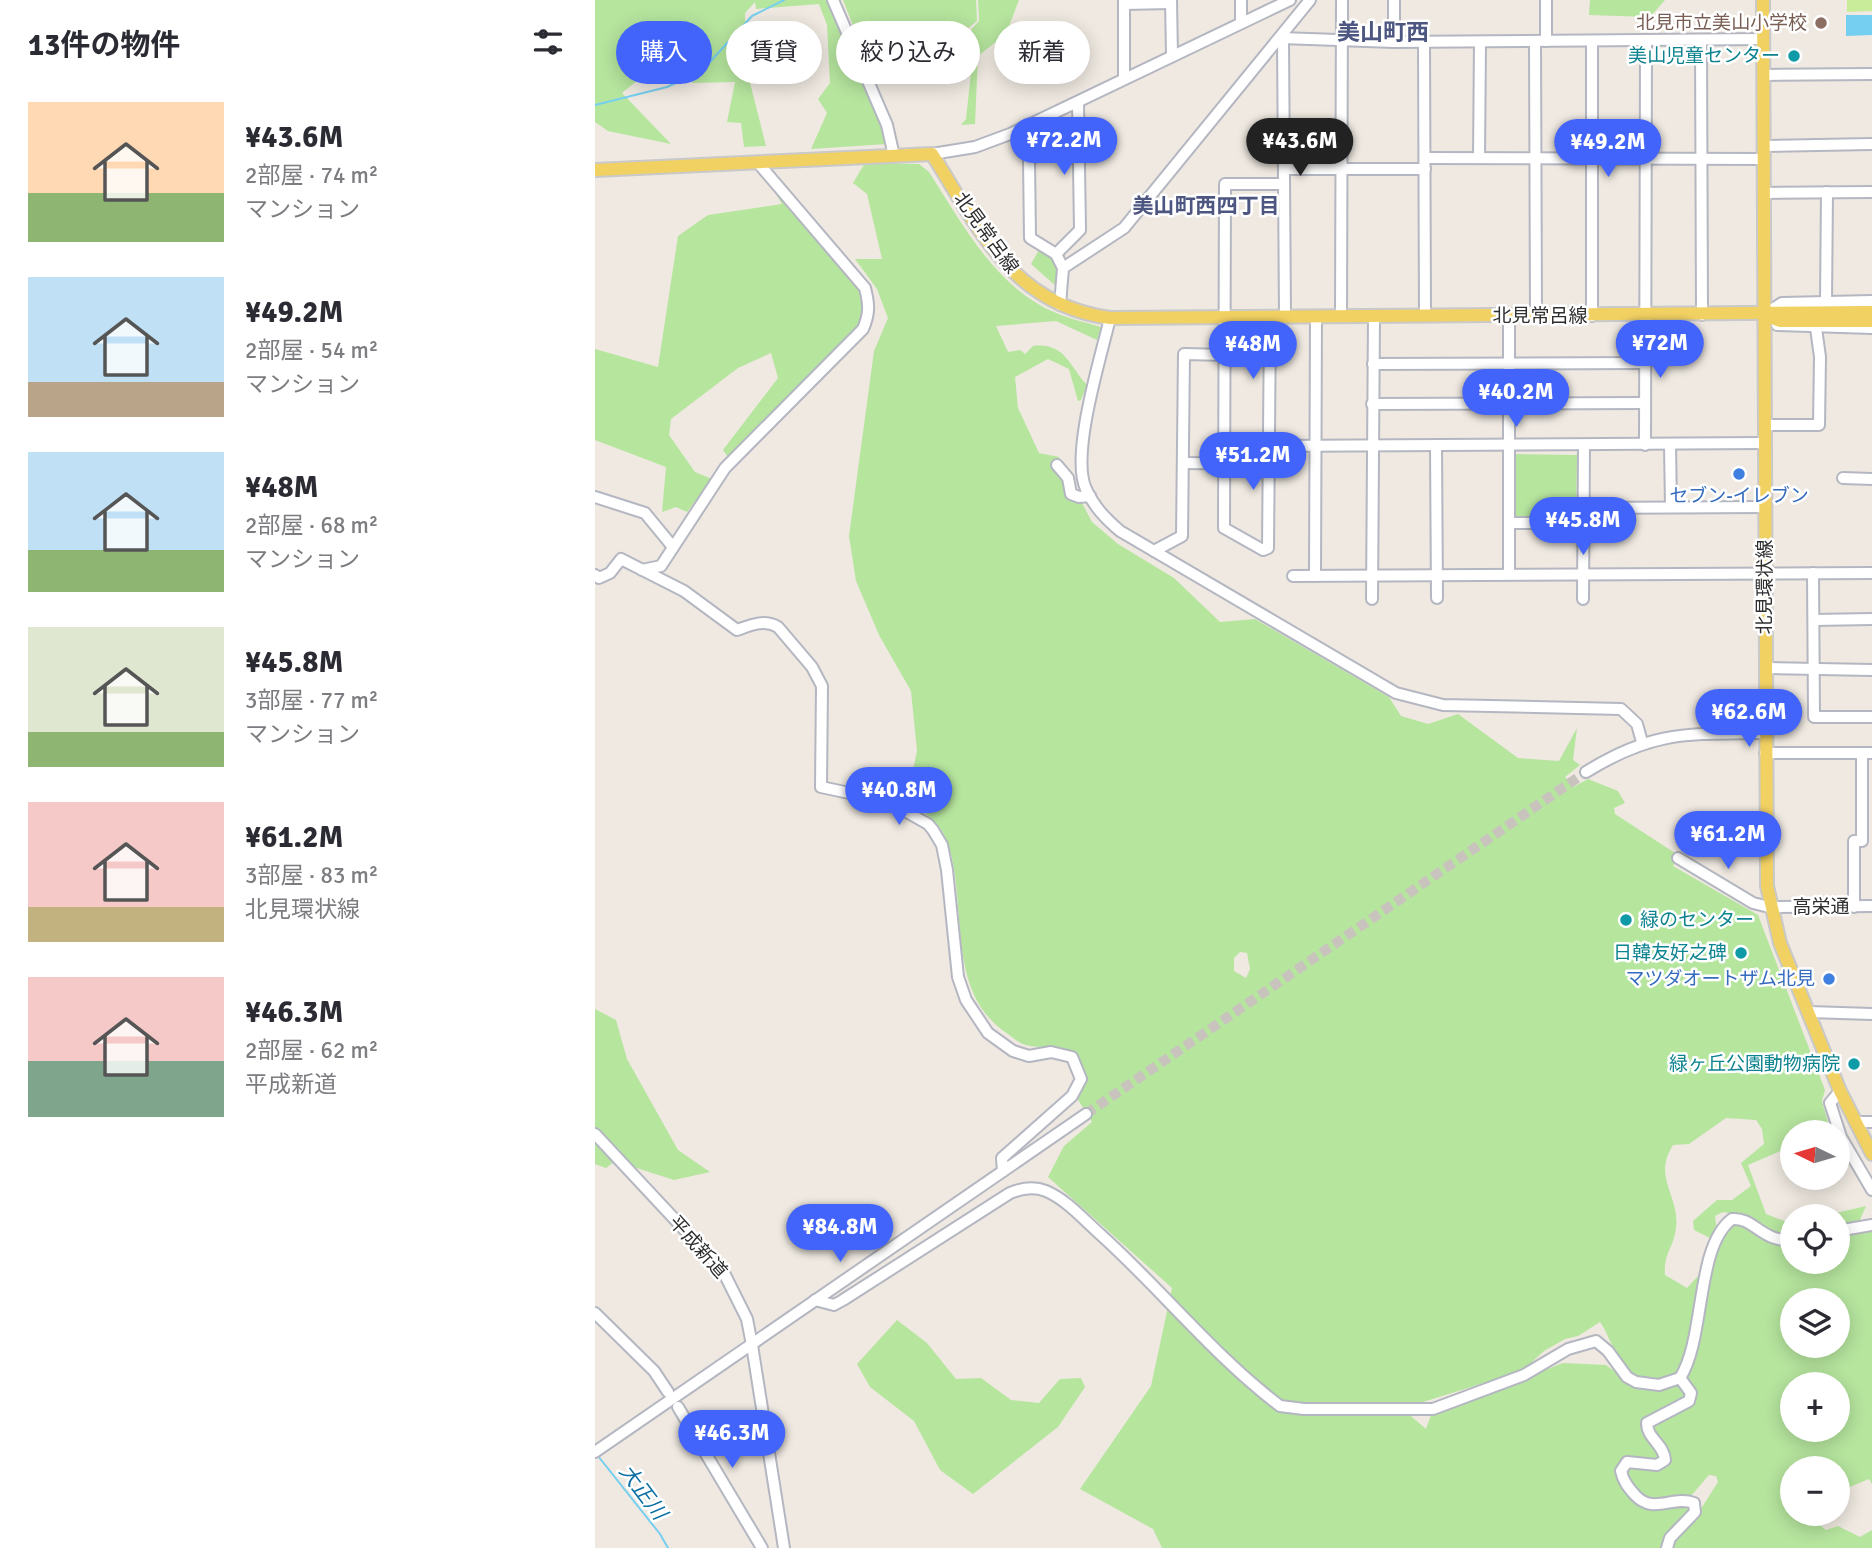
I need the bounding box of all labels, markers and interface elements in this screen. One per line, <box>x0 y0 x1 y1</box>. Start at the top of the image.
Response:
place label: 北見市立美山小学校 <box>1636 11 1807 35</box>
marker: 北見市立美山小学校 <box>1813 15 1829 31</box>
district label: 美山町西 <box>1337 18 1429 47</box>
chip: 購入 <box>616 21 712 84</box>
chip: 賃貸 <box>726 21 822 84</box>
chip: 絞り込み <box>836 21 980 84</box>
chip: 新着 <box>994 21 1090 84</box>
icon: filters <box>529 23 567 61</box>
text: 13件の物件 <box>28 27 180 64</box>
place label: 美山児童センター <box>1628 44 1780 68</box>
marker: 美山児童センター <box>1786 48 1802 64</box>
pin: ¥72.2M <box>1007 118 1121 177</box>
pin: ¥43.6M <box>1243 118 1357 178</box>
text: ¥43.6M <box>245 119 343 156</box>
pin: ¥49.2M <box>1551 120 1665 179</box>
text: ¥72.2M <box>1026 125 1102 154</box>
text: ¥43.6M <box>1262 126 1338 155</box>
text: ¥49.2M <box>1570 127 1646 156</box>
icon: home <box>84 130 168 214</box>
text: 2部屋 · 74 m² <box>245 161 378 190</box>
street label: 北見常呂線 <box>948 188 1024 278</box>
district label: 美山町西四丁目 <box>1133 193 1280 219</box>
text: マンション <box>245 195 360 224</box>
text: ¥49.2M <box>245 294 343 331</box>
street label: 北見常呂線 <box>1492 304 1588 328</box>
icon: home <box>84 305 168 389</box>
pin: ¥72M <box>1619 320 1701 380</box>
pin: ¥48M <box>1212 322 1294 381</box>
text: ¥72M <box>1632 328 1688 357</box>
text: ¥48M <box>1225 329 1281 358</box>
text: 2部屋 · 54 m² <box>245 336 378 365</box>
text: マンション <box>245 370 360 399</box>
pin: ¥40.2M <box>1459 370 1573 429</box>
text: ¥40.2M <box>1478 377 1554 406</box>
pin: ¥51.2M <box>1196 433 1310 492</box>
text: ¥51.2M <box>1215 440 1291 469</box>
marker: セブン-イレブン <box>1731 466 1747 482</box>
text: ¥48M <box>245 469 319 506</box>
icon: home <box>84 480 168 564</box>
place label: セブン-イレブン <box>1669 484 1809 508</box>
pin: ¥45.8M <box>1526 498 1640 557</box>
text: ¥45.8M <box>1545 505 1621 534</box>
text: 2部屋 · 68 m² <box>245 511 378 540</box>
street label: 北見環状線 <box>1753 539 1777 635</box>
text: マンション <box>245 545 360 574</box>
text: ¥45.8M <box>245 644 343 681</box>
icon: home <box>84 655 168 739</box>
text: 3部屋 · 77 m² <box>245 686 378 715</box>
pin: ¥62.6M <box>1692 690 1806 749</box>
text: ¥62.6M <box>1711 697 1787 726</box>
text: マンション <box>245 720 360 749</box>
pin: ¥40.8M <box>842 768 956 827</box>
text: ¥40.8M <box>861 775 937 804</box>
pin: ¥61.2M <box>1671 812 1785 871</box>
text: ¥61.2M <box>245 819 343 856</box>
text: ¥61.2M <box>1690 819 1766 848</box>
icon: home <box>84 830 168 914</box>
text: 3部屋 · 83 m² <box>245 861 378 890</box>
text: 北見環状線 <box>245 895 360 924</box>
street label: 高栄通 <box>1792 895 1850 919</box>
place label: 緑のセンター <box>1640 908 1754 932</box>
marker: 緑のセンター <box>1618 912 1634 928</box>
place label: 日韓友好之碑 <box>1613 941 1727 965</box>
marker: 日韓友好之碑 <box>1733 945 1749 961</box>
place label: マツダオートザム北見 <box>1625 967 1815 991</box>
marker: マツダオートザム北見 <box>1821 971 1837 987</box>
text: ¥46.3M <box>245 994 343 1031</box>
icon: home <box>84 1005 168 1089</box>
text: 2部屋 · 62 m² <box>245 1036 378 1065</box>
place label: 緑ヶ丘公園動物病院 <box>1669 1052 1840 1076</box>
marker: 緑ヶ丘公園動物病院 <box>1846 1056 1862 1072</box>
text: 平成新道 <box>245 1070 337 1099</box>
north arrow <box>1780 1120 1850 1190</box>
map controls <box>1780 1120 1850 1526</box>
pin: ¥84.8M <box>783 1204 897 1264</box>
button: locate <box>1780 1204 1850 1274</box>
street label: 平成新道 <box>664 1211 732 1283</box>
text: ¥84.8M <box>802 1212 878 1241</box>
button: layers <box>1780 1288 1850 1358</box>
button: + <box>1780 1372 1850 1442</box>
pin: ¥46.3M <box>675 1410 789 1470</box>
text: ¥46.3M <box>694 1418 770 1447</box>
button: − <box>1780 1456 1850 1526</box>
water label: 大正川 <box>614 1459 674 1527</box>

